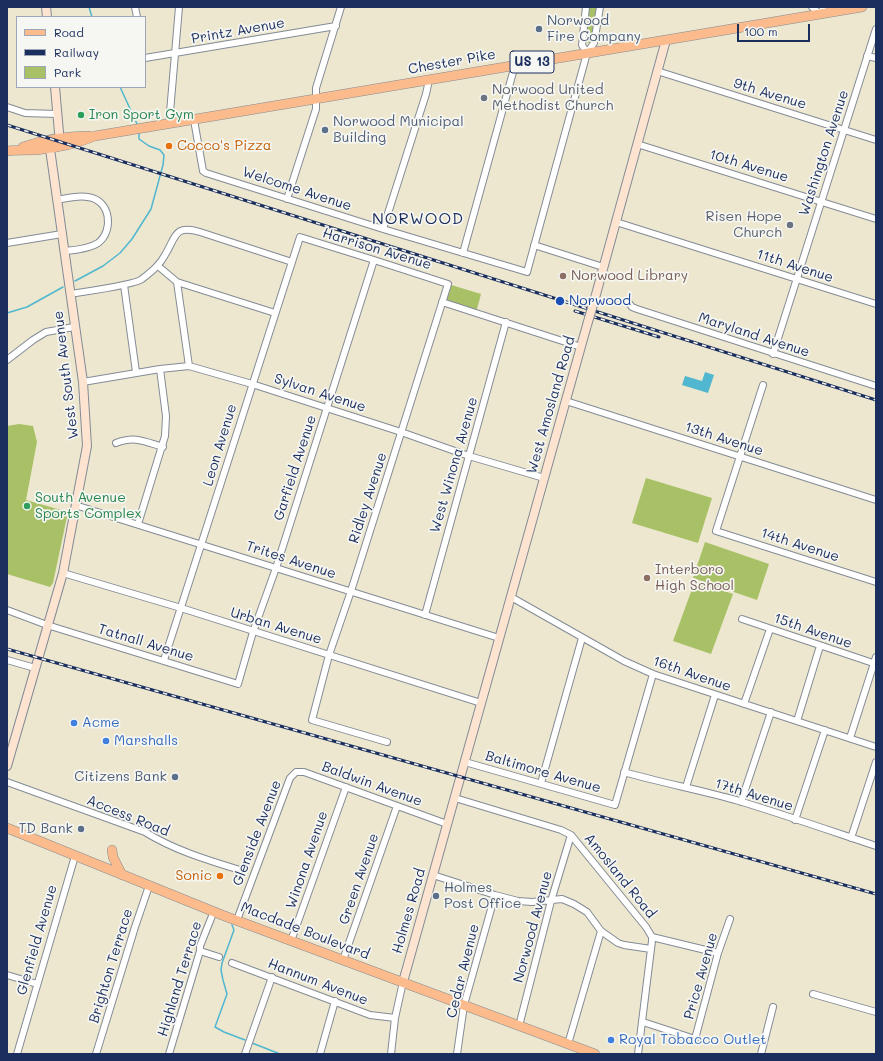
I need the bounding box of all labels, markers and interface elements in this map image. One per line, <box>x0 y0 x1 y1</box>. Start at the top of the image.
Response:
place label: Norwood Fire Company <box>547 13 641 46</box>
street label: Printz Avenue <box>190 15 286 47</box>
legend <box>16 16 146 88</box>
scale bar <box>739 16 812 42</box>
text: 100 m <box>744 23 778 39</box>
text: Road <box>54 24 84 40</box>
marker: Norwood Fire Company <box>534 24 544 34</box>
text: Railway <box>54 44 99 60</box>
street label: Chester Pike <box>407 46 497 78</box>
road number: US 13 <box>510 51 554 73</box>
text: Park <box>54 64 81 80</box>
street label: 9th Avenue <box>732 75 808 113</box>
place label: Norwood United Methodist Church <box>492 82 613 114</box>
street label: Washington Avenue <box>796 88 852 218</box>
marker: Norwood United Methodist Church <box>479 93 489 103</box>
place label: Iron Sport Gym <box>89 107 194 123</box>
marker: Iron Sport Gym <box>76 110 86 120</box>
place label: Norwood Municipal Building <box>333 114 464 146</box>
marker: Norwood Municipal Building <box>320 125 330 135</box>
place label: Cocco's Pizza <box>177 138 272 154</box>
marker: Cocco's Pizza <box>164 141 174 151</box>
street label: 10th Avenue <box>707 146 791 186</box>
street label: Welcome Avenue <box>240 163 354 215</box>
district label: NORWOOD <box>372 209 464 229</box>
place label: Risen Hope Church <box>705 209 782 242</box>
marker: Risen Hope Church <box>785 220 795 230</box>
street label: Harrison Avenue <box>321 224 433 274</box>
street label: 11th Avenue <box>755 246 835 286</box>
place label: Norwood Library <box>571 268 688 284</box>
marker: Norwood Library <box>558 271 568 281</box>
place label: Norwood <box>569 293 631 309</box>
marker: Norwood <box>554 295 566 307</box>
street label: Maryland Avenue <box>696 309 812 361</box>
street label: West South Avenue <box>50 310 82 440</box>
street label: West Amosland Road <box>523 334 579 476</box>
street label: Sylvan Avenue <box>272 370 368 416</box>
street label: West Winona Avenue <box>427 395 481 535</box>
street label: Leon Avenue <box>200 402 240 488</box>
street label: Garfield Avenue <box>270 413 320 523</box>
street label: 13th Avenue <box>683 418 765 460</box>
street label: Ridley Avenue <box>345 450 391 546</box>
place label: South Avenue Sports Complex <box>35 490 142 522</box>
marker: South Avenue Sports Complex <box>22 501 32 511</box>
street label: 14th Avenue <box>759 524 841 566</box>
street label: Trites Avenue <box>244 538 338 582</box>
place label: Interboro High School <box>655 562 734 594</box>
marker: Interboro High School <box>642 573 652 583</box>
street label: Urban Avenue <box>228 604 324 648</box>
street label: 15th Avenue <box>772 610 854 652</box>
street label: Tatnall Avenue <box>96 620 196 666</box>
street label: 16th Avenue <box>651 653 733 695</box>
place label: Acme <box>82 715 120 731</box>
marker: Acme <box>69 718 79 728</box>
place label: Marshalls <box>114 733 178 749</box>
marker: Marshalls <box>101 736 111 746</box>
street label: Baltimore Avenue <box>483 747 603 797</box>
street label: Baldwin Avenue <box>319 758 425 810</box>
place label: Citizens Bank <box>74 769 167 785</box>
marker: Citizens Bank <box>170 772 180 782</box>
street label: 17th Avenue <box>713 775 795 815</box>
street label: Glenside Avenue <box>229 778 285 888</box>
street label: Access Road <box>84 792 172 840</box>
street label: Winona Avenue <box>282 809 332 911</box>
place label: TD Bank <box>18 821 73 837</box>
marker: TD Bank <box>76 824 86 834</box>
street label: Amosland Road <box>581 830 659 922</box>
street label: Green Avenue <box>336 831 382 927</box>
street label: Holmes Road <box>389 866 429 956</box>
place label: Sonic <box>176 868 212 884</box>
street label: Norwood Avenue <box>510 869 556 985</box>
marker: Sonic <box>215 871 225 881</box>
place label: Holmes Post Office <box>444 880 521 912</box>
street label: Glenfield Avenue <box>13 883 61 997</box>
marker: Holmes Post Office <box>431 891 441 901</box>
street label: Macdade Boulevard <box>238 899 372 963</box>
street label: Brighton Terrace <box>86 907 136 1025</box>
street label: Highland Terrace <box>154 919 206 1039</box>
street label: Cedar Avenue <box>443 922 483 1020</box>
street label: Price Avenue <box>681 931 721 1021</box>
street label: Hannum Avenue <box>266 955 370 1009</box>
place label: Royal Tobacco Outlet <box>619 1032 767 1048</box>
marker: Royal Tobacco Outlet <box>606 1035 616 1045</box>

